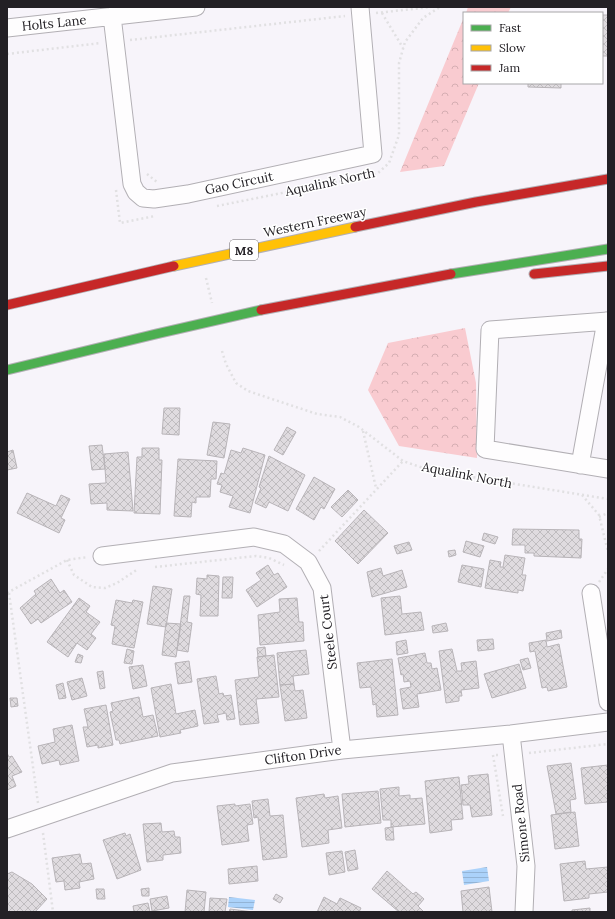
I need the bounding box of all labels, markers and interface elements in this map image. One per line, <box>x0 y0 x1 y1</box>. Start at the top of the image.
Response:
street label: Holts Lane <box>21 11 87 35</box>
legend <box>463 12 603 84</box>
text: Fast <box>499 20 522 35</box>
text: Slow <box>499 40 526 55</box>
text: Jam <box>498 60 520 75</box>
street label: Aqualink North <box>283 164 377 200</box>
street label: Gao Circuit <box>203 167 275 199</box>
street label: Western Freeway <box>262 203 368 241</box>
road number: M8 <box>230 240 258 260</box>
street label: Aqualink North <box>419 458 514 492</box>
street label: Steele Court <box>315 593 341 671</box>
street label: Clifton Drive <box>264 741 342 769</box>
street label: Simone Road <box>508 783 534 863</box>

